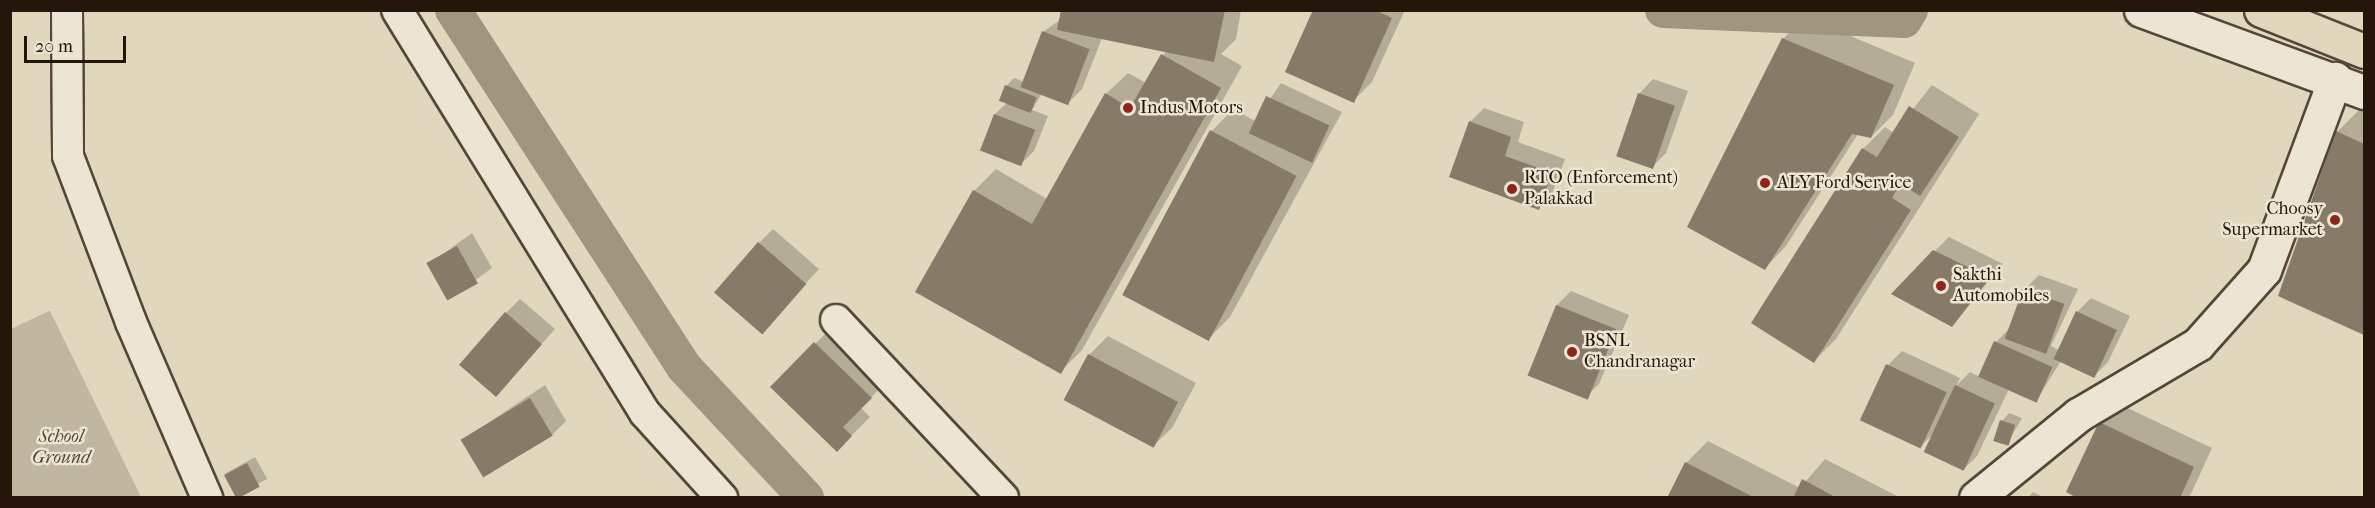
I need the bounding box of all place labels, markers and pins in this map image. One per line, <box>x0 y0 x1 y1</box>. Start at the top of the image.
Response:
place label: Indus Motors <box>1140 97 1243 119</box>
marker: Indus Motors <box>1121 101 1135 115</box>
place label: RTO (Enforcement) Palakkad <box>1524 168 1678 210</box>
place label: ALY Ford Service <box>1777 172 1911 194</box>
marker: ALY Ford Service <box>1758 176 1772 190</box>
marker: RTO (Enforcement) Palakkad <box>1505 182 1519 196</box>
place label: Choosy Supermarket <box>2222 199 2323 242</box>
marker: Choosy Supermarket <box>2328 213 2342 227</box>
place label: Sakthi Automobiles <box>1953 265 2049 308</box>
marker: Sakthi Automobiles <box>1934 279 1948 293</box>
place label: BSNL Chandranagar <box>1584 331 1695 374</box>
marker: BSNL Chandranagar <box>1565 345 1579 359</box>

